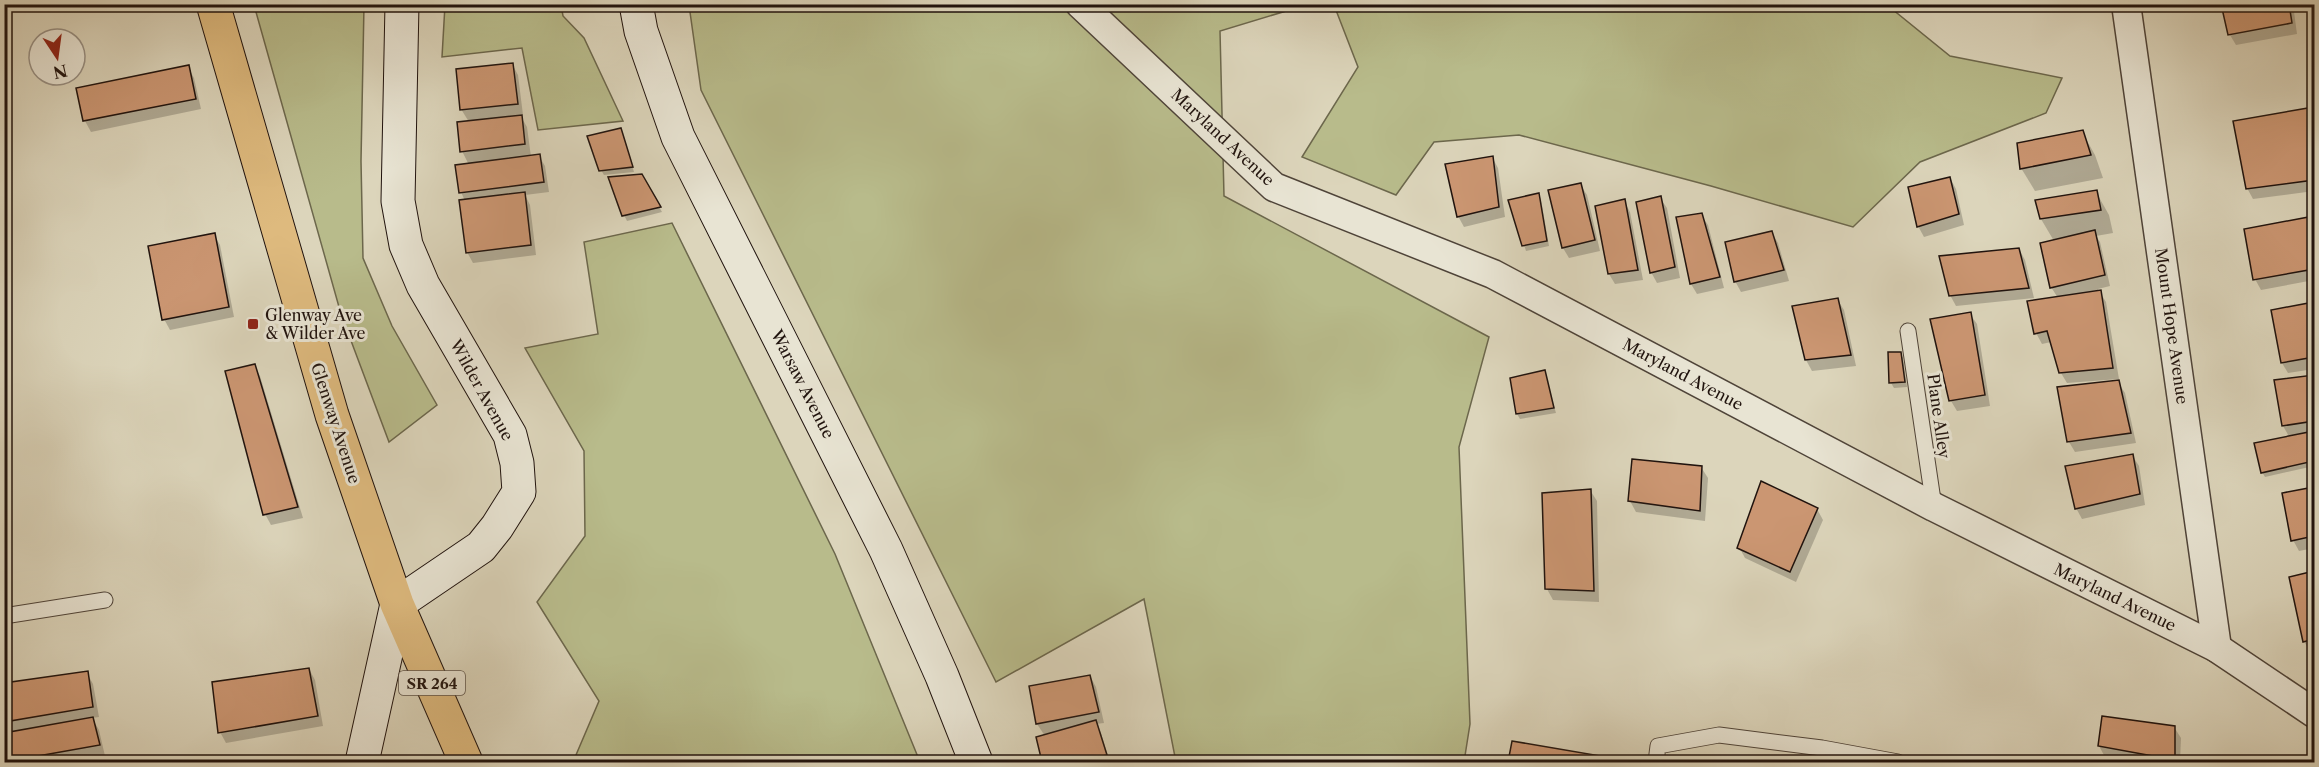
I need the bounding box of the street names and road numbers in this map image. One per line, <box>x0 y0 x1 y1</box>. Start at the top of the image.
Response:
street label: Maryland Avenue <box>1167 84 1279 190</box>
street label: Mount Hope Avenue <box>2151 246 2193 406</box>
street label: Warsaw Avenue <box>767 325 839 442</box>
street label: Maryland Avenue <box>1619 334 1747 414</box>
street label: Wilder Avenue <box>445 335 518 444</box>
street label: Glenway Avenue <box>307 360 365 486</box>
street label: Plane Alley <box>1923 372 1955 461</box>
street label: Maryland Avenue <box>2051 559 2179 635</box>
road number: SR 264 <box>399 671 465 695</box>

